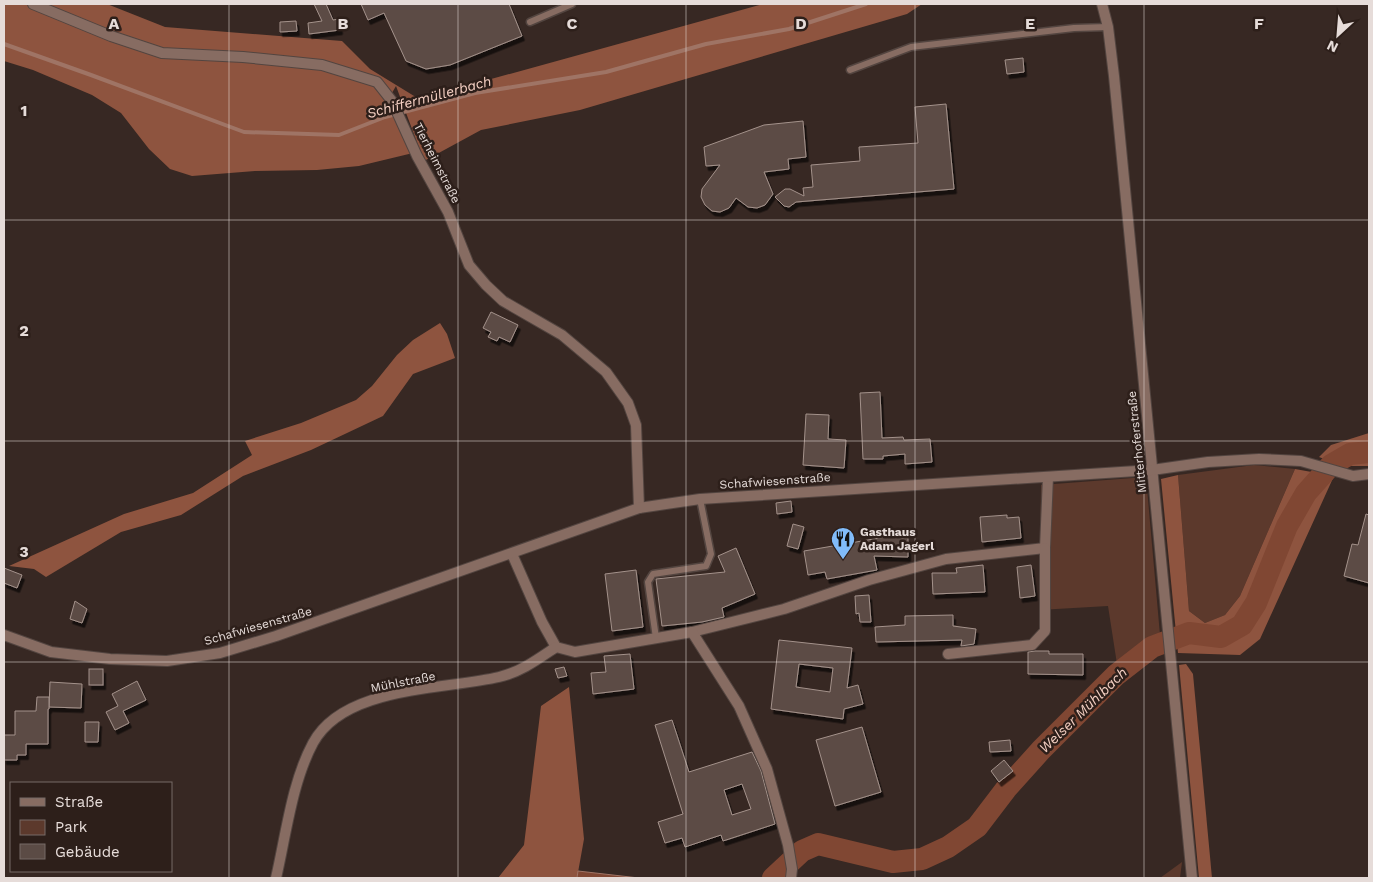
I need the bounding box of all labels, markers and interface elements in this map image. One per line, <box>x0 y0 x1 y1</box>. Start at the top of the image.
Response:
north arrow <box>1313 10 1363 60</box>
text: A <box>109 14 120 33</box>
text: B <box>338 14 349 33</box>
text: C <box>567 14 578 33</box>
text: D <box>795 14 807 33</box>
text: E <box>1025 14 1035 33</box>
text: F <box>1254 14 1264 33</box>
text: N <box>1324 37 1340 56</box>
water label: Schiffermüllerbach <box>365 73 493 121</box>
text: 1 <box>21 101 27 120</box>
street label: Tierheimstraße <box>411 121 463 206</box>
text: 2 <box>19 321 29 340</box>
street label: Mitterhoferstraße <box>1125 390 1149 494</box>
street label: Schafwiesenstraße <box>719 470 831 492</box>
place label: Gasthaus Adam Jagerl <box>860 525 934 553</box>
restaurant icon: Gasthaus Adam Jagerl <box>830 526 856 560</box>
text: 3 <box>19 542 29 561</box>
street label: Schafwiesenstraße <box>203 604 313 648</box>
water label: Welser Mühlbach <box>1036 664 1130 756</box>
street label: Mühlstraße <box>369 669 437 695</box>
legend <box>10 782 172 872</box>
text: Straße <box>55 793 103 811</box>
text: Park <box>55 818 88 836</box>
text: Gebäude <box>55 843 120 861</box>

